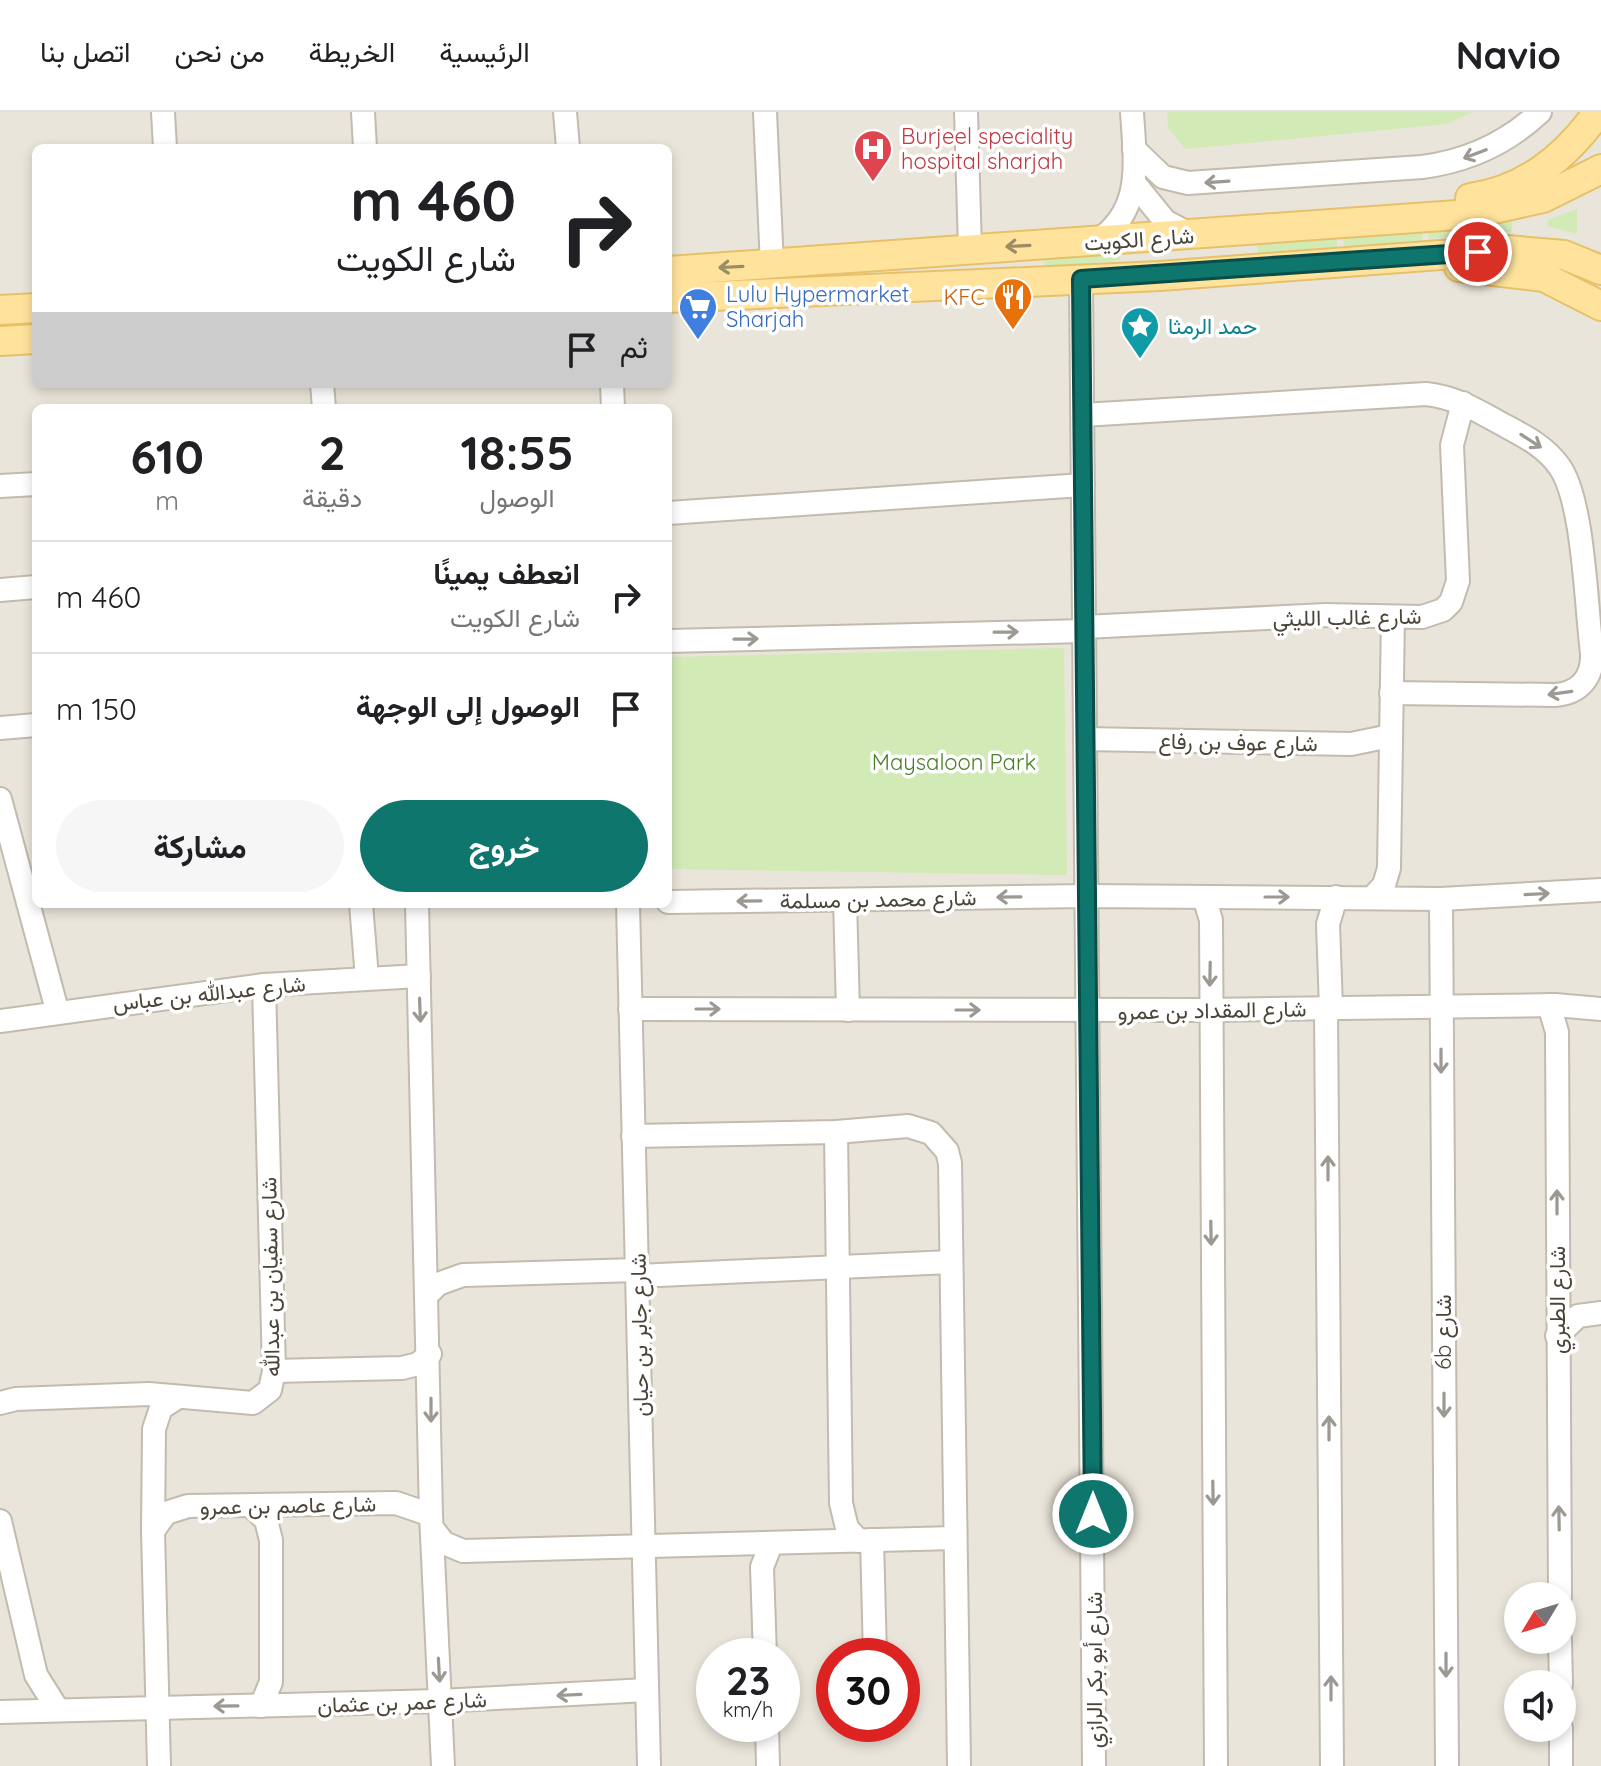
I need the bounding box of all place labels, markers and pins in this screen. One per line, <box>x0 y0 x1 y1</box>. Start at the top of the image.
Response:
place label: Burjeel speciality hospital sharjah <box>901 122 1073 175</box>
hospital icon: Burjeel speciality hospital sharjah <box>852 128 894 183</box>
pin <box>1444 218 1512 286</box>
restaurant icon: KFC <box>992 276 1034 331</box>
place label: Lulu Hypermarket Sharjah <box>726 280 909 333</box>
place label: KFC <box>944 283 985 311</box>
supermarket icon: Lulu Hypermarket Sharjah <box>677 286 719 341</box>
place icon: حمد الرمثا <box>1119 305 1161 360</box>
place label: حمد الرمثا <box>1168 312 1257 340</box>

